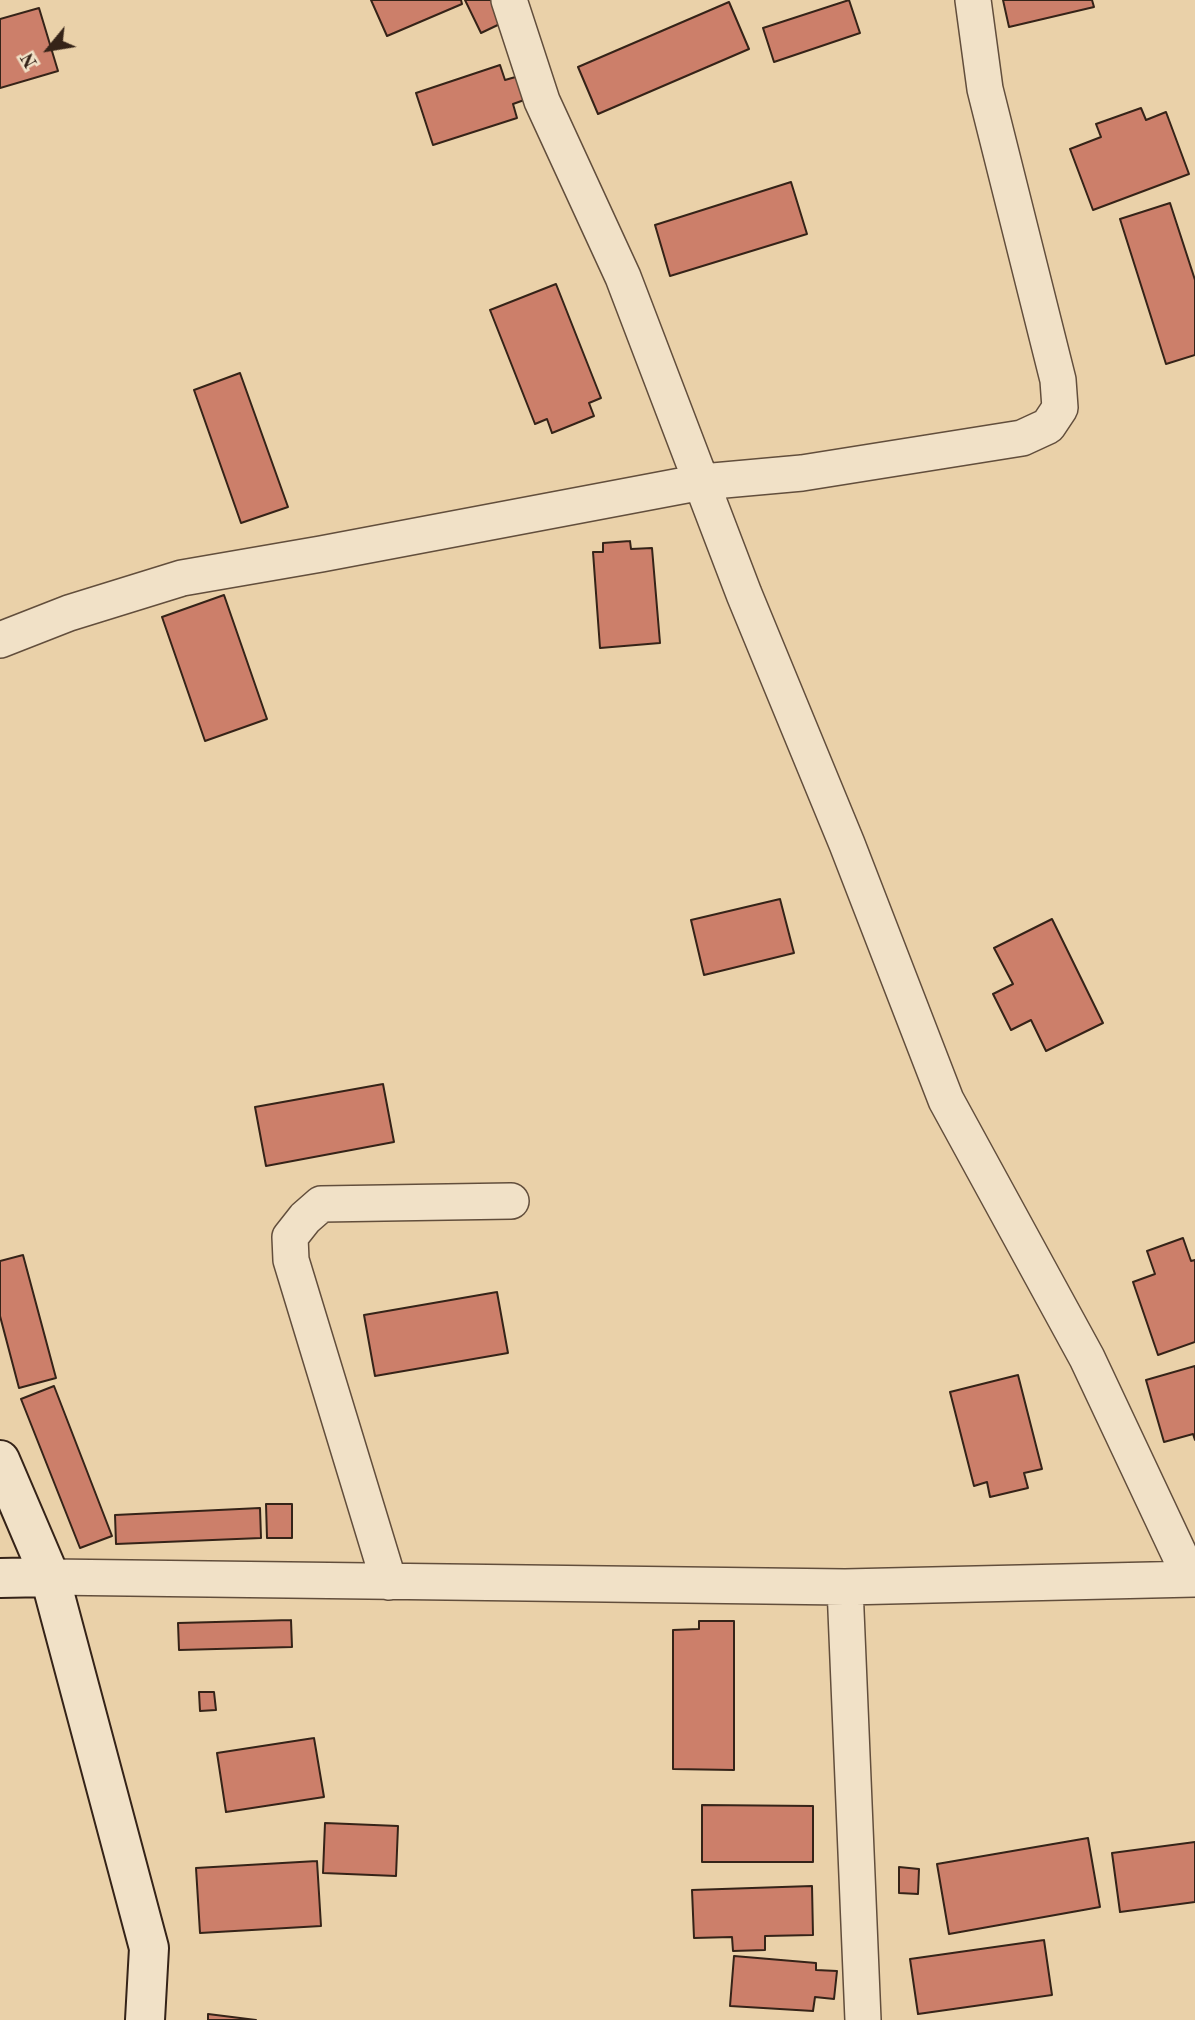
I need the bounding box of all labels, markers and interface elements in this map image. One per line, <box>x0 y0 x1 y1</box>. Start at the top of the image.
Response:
north arrow <box>14 14 84 84</box>
text: N <box>19 49 42 71</box>

